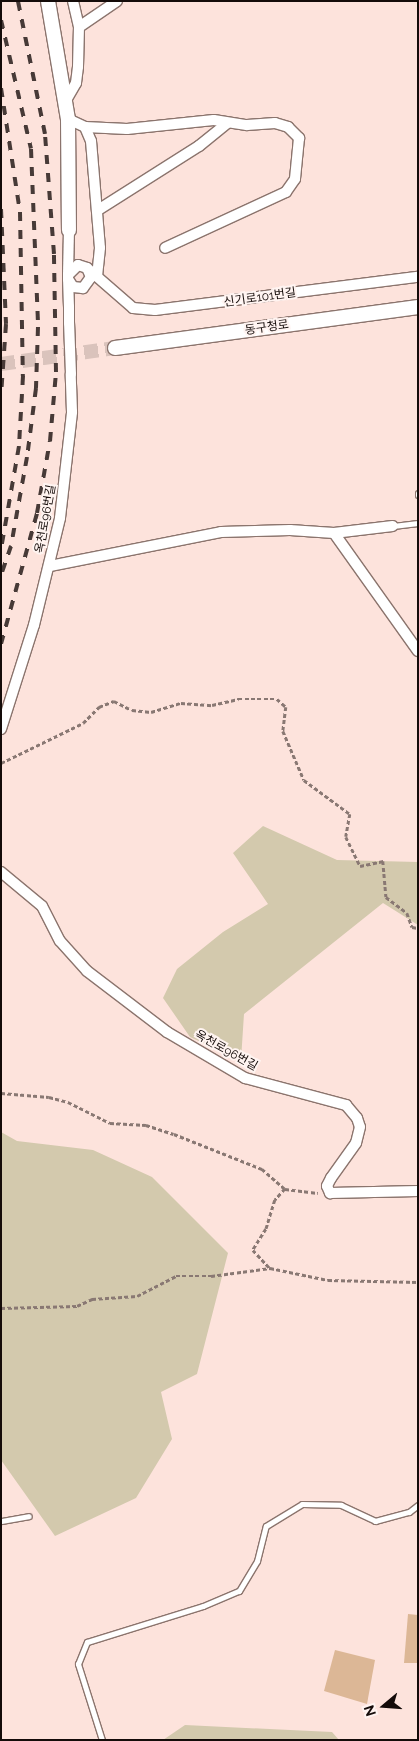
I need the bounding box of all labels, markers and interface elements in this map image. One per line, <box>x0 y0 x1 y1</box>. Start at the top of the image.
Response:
street label: 신기로101번길 <box>223 286 297 310</box>
street label: 동구청로 <box>244 318 290 338</box>
street label: 옥천로96번길 <box>33 484 59 554</box>
street label: 옥천로96번길 <box>192 1028 260 1074</box>
north arrow <box>359 1681 409 1731</box>
text: N <box>360 1703 379 1718</box>

